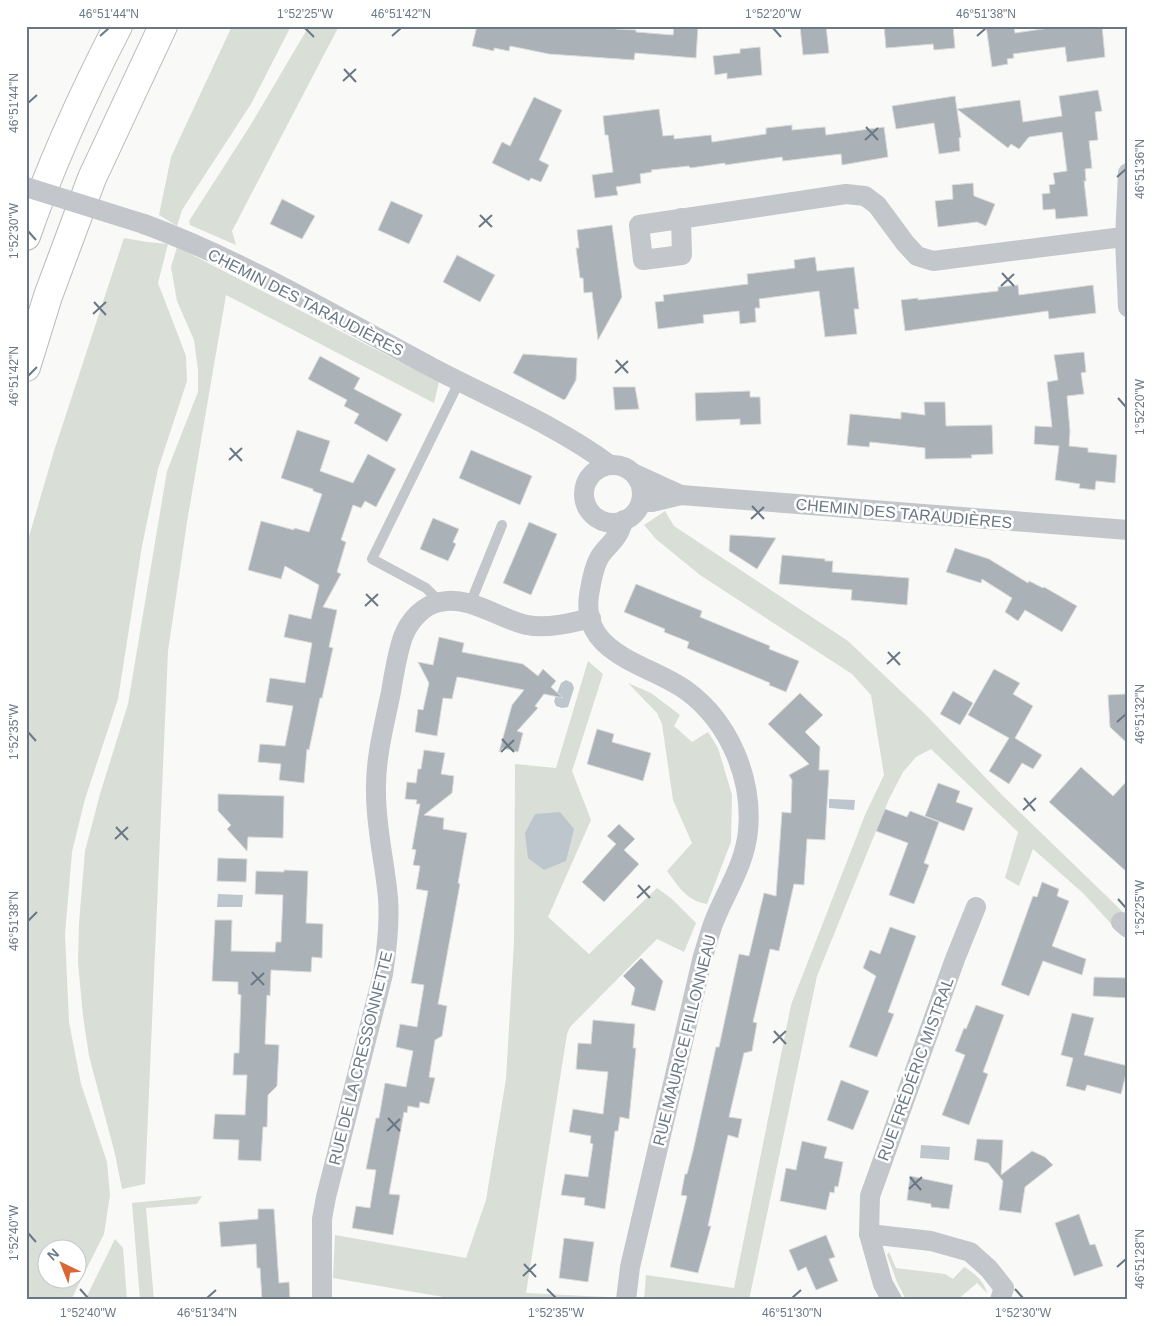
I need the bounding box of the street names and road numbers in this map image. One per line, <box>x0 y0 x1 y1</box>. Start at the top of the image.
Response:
street label: CHEMIN DES TARAUDIÈRES <box>205 245 407 359</box>
street label: CHEMIN DES TARAUDIÈRES <box>795 495 1013 531</box>
street label: RUE MAURICE FILLONNEAU <box>650 933 719 1147</box>
street label: RUE DE LA CRESSONNETTE <box>326 950 395 1167</box>
street label: RUE FRÉDÉRIC MISTRAL <box>873 975 957 1163</box>

